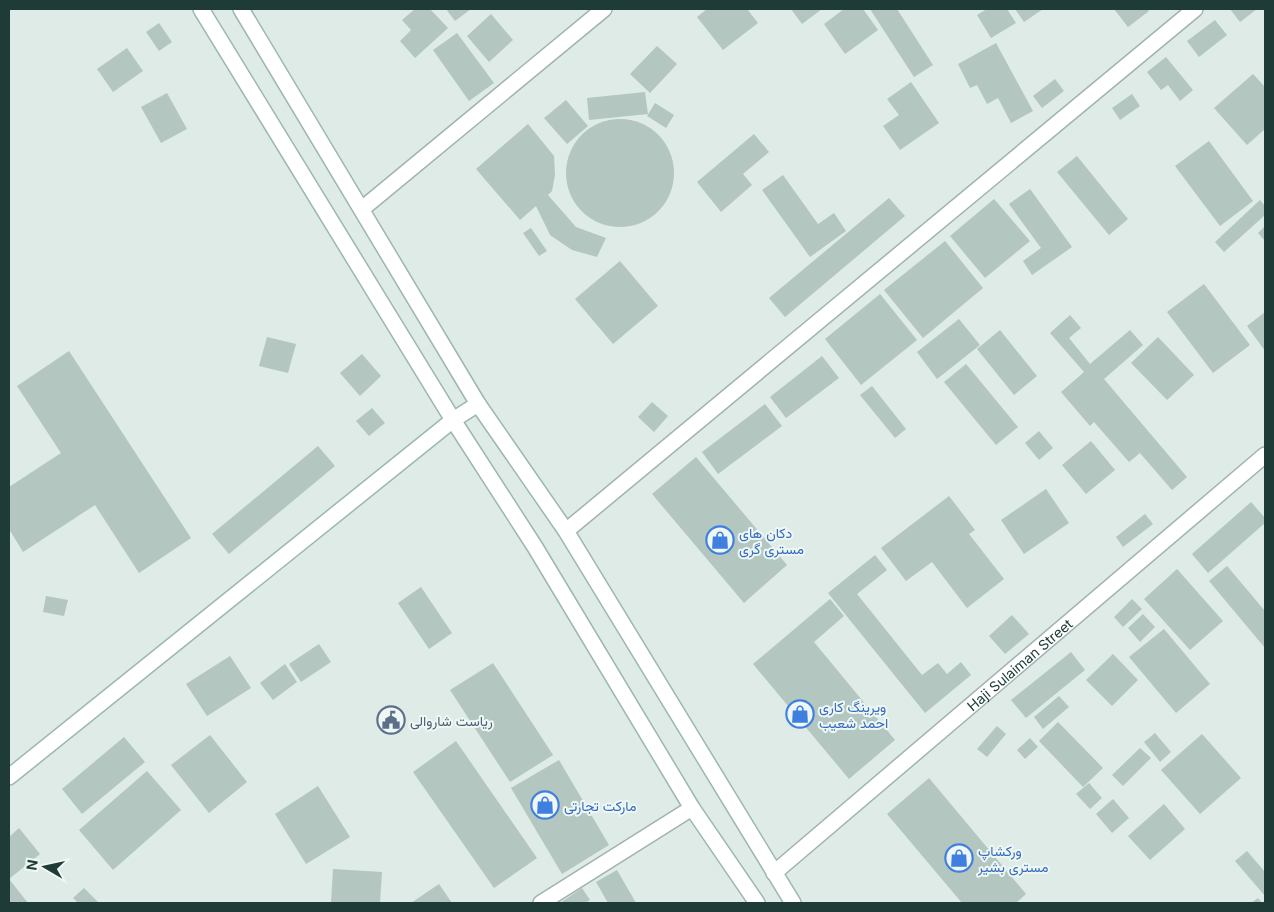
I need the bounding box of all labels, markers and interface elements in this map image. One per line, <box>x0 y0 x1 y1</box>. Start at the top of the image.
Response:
place label: دکان های مستری گری <box>739 524 804 558</box>
shop icon: دکان های مستری گری <box>705 525 735 555</box>
street label: Haji Sulaiman Street <box>963 614 1076 714</box>
place label: ویرینگ کاری احمد شعیب <box>819 698 888 732</box>
shop icon: ویرینگ کاری احمد شعیب <box>785 699 815 729</box>
public building icon: ریاست شاروالی <box>376 705 406 735</box>
place label: ریاست شاروالی <box>410 712 493 730</box>
shop icon: مارکت تجارتی <box>530 790 560 820</box>
place label: مارکت تجارتی <box>564 797 637 815</box>
north arrow <box>20 842 70 892</box>
place label: ورکشاپ مستری بشیر <box>977 842 1048 876</box>
shop icon: ورکشاپ مستری بشیر <box>944 843 974 873</box>
text: N <box>22 858 41 871</box>

